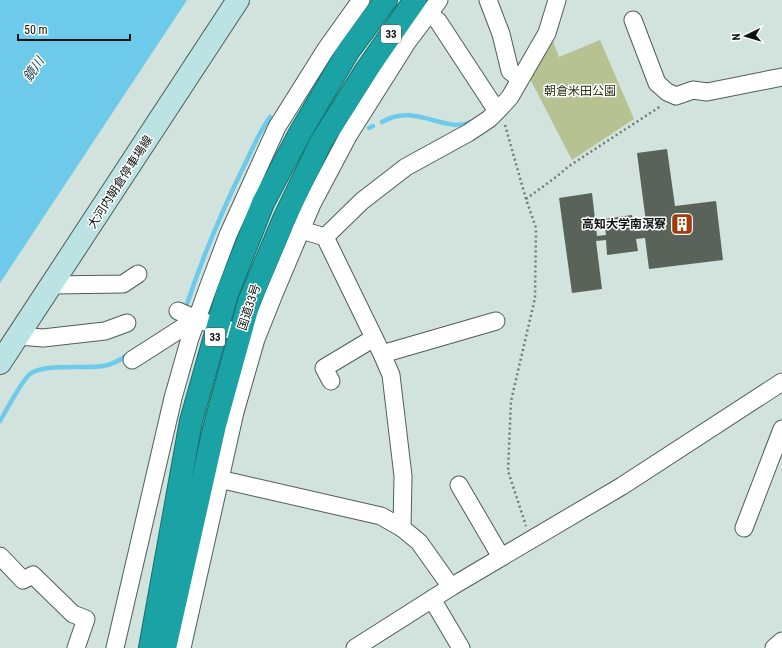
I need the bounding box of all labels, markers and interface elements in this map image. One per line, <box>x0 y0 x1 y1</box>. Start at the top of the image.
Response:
scale bar <box>18 16 130 42</box>
north arrow <box>726 16 766 56</box>
text: 50 m <box>24 23 48 37</box>
road number: 33 <box>381 25 401 43</box>
text: N <box>730 33 743 41</box>
water label: 鏡川 <box>20 53 48 84</box>
park label: 朝倉米田公園 <box>544 84 616 98</box>
street label: 大河内朝倉停車場線 <box>85 133 155 231</box>
building icon: 高知大学南溟寮 <box>669 211 695 237</box>
place label: 高知大学南溟寮 <box>582 217 666 231</box>
street label: 国道33号 <box>235 282 263 332</box>
road number: 33 <box>205 328 225 346</box>

